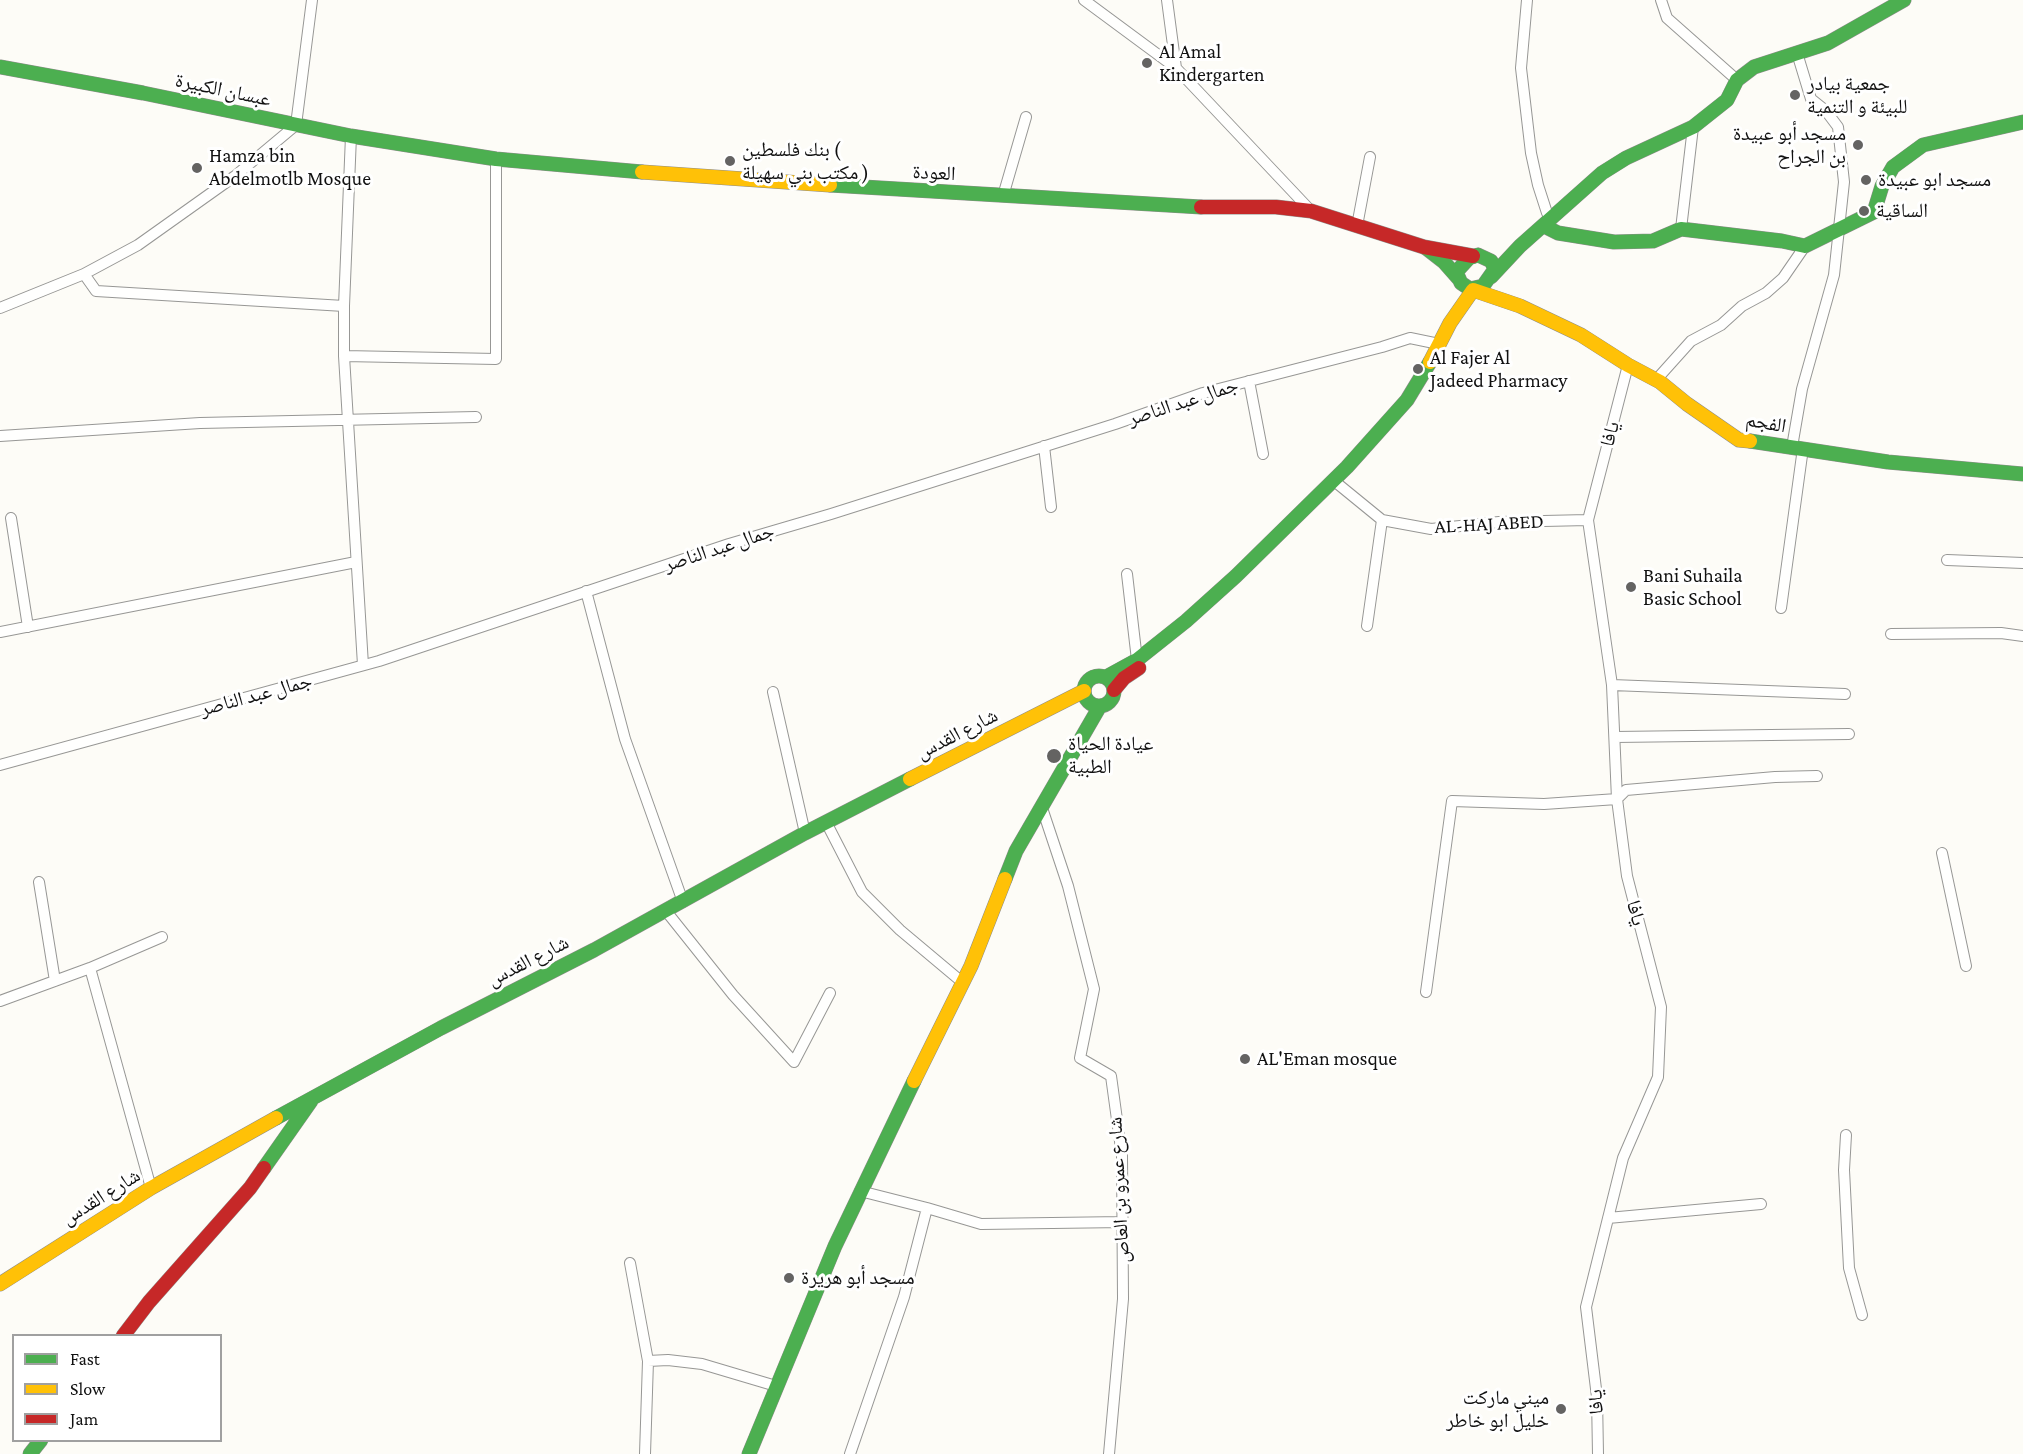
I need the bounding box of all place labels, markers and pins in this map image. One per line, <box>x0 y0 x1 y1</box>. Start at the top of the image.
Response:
place label: Al Amal Kindergarten <box>1159 40 1264 87</box>
marker: Al Amal Kindergarten <box>1140 56 1154 70</box>
place label: جمعية بيادر للبيئة و التنمية <box>1807 72 1907 119</box>
marker: جمعية بيادر للبيئة و التنمية <box>1788 88 1802 102</box>
place label: مسجد أبو عبيدة بن الجراح <box>1733 122 1846 169</box>
place label: بنك فلسطين ( مكتب بني سهيلة ) <box>742 138 869 185</box>
marker: مسجد أبو عبيدة بن الجراح <box>1851 138 1865 152</box>
place label: Hamza bin Abdelmotlb Mosque <box>209 144 371 191</box>
marker: بنك فلسطين ( مكتب بني سهيلة ) <box>723 154 737 168</box>
marker: Hamza bin Abdelmotlb Mosque <box>190 161 204 175</box>
place label: مسجد ابو عبيدة <box>1878 168 1991 192</box>
marker: مسجد ابو عبيدة <box>1859 173 1873 187</box>
place label: الساقية <box>1876 199 1928 223</box>
marker: الساقية <box>1857 204 1871 218</box>
place label: Al Fajer Al Jadeed Pharmacy <box>1430 346 1568 393</box>
marker: Al Fajer Al Jadeed Pharmacy <box>1411 362 1425 376</box>
place label: Bani Suhaila Basic School <box>1643 564 1743 611</box>
marker: Bani Suhaila Basic School <box>1624 580 1638 594</box>
place label: عيادة الحياة الطبية <box>1068 732 1153 779</box>
marker: عيادة الحياة الطبية <box>1045 747 1063 765</box>
place label: AL'Eman mosque <box>1257 1047 1397 1071</box>
marker: AL'Eman mosque <box>1238 1052 1252 1066</box>
place label: مسجد أبو هريرة <box>801 1266 915 1290</box>
marker: مسجد أبو هريرة <box>782 1271 796 1285</box>
place label: ميني ماركت خليل ابو خاطر <box>1446 1386 1549 1433</box>
marker: ميني ماركت خليل ابو خاطر <box>1554 1402 1568 1416</box>

